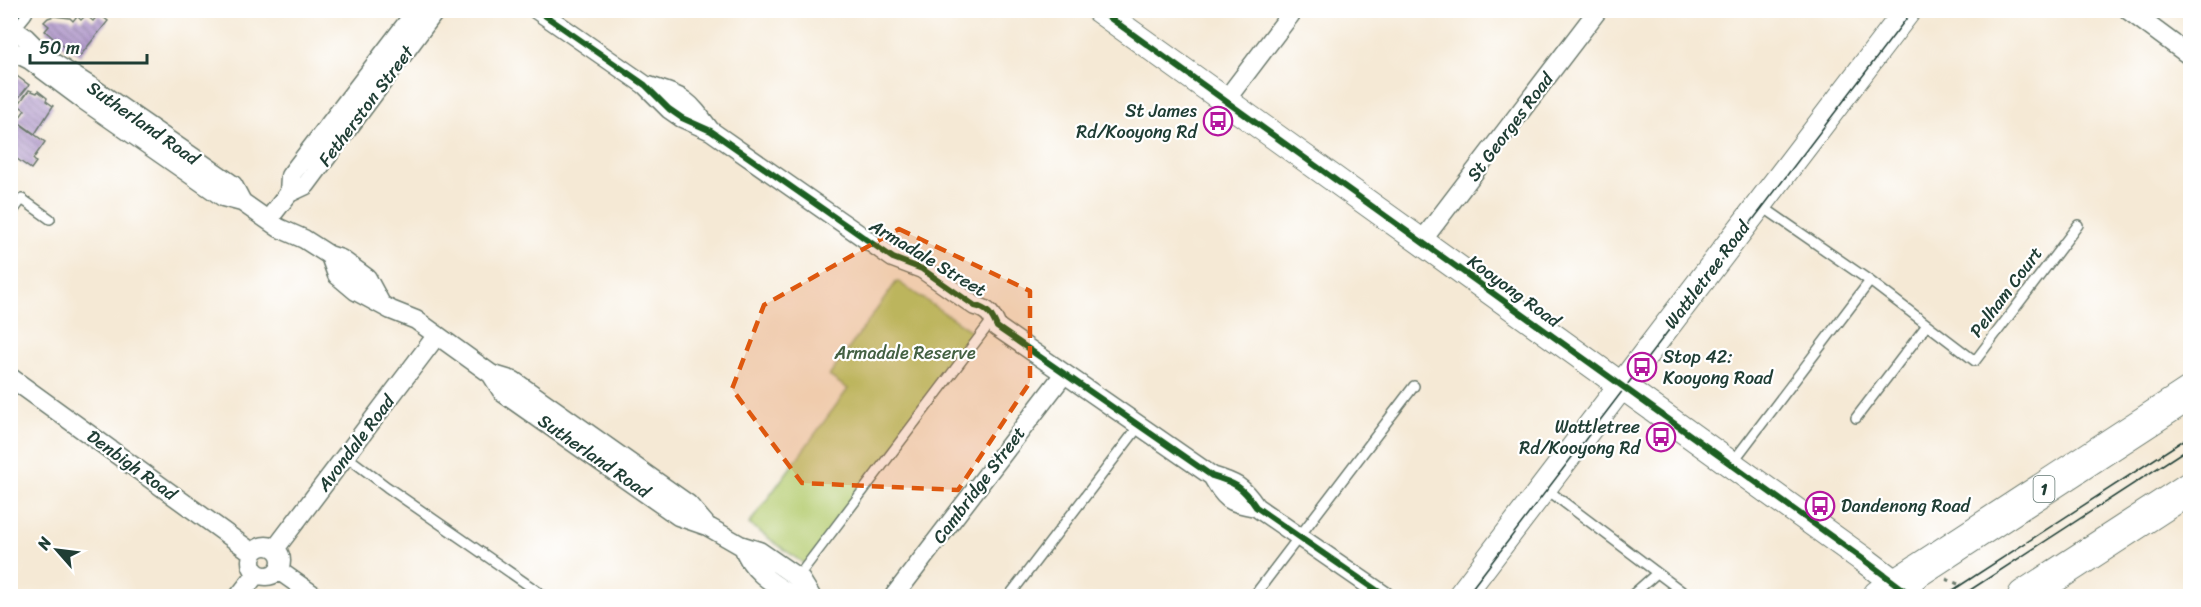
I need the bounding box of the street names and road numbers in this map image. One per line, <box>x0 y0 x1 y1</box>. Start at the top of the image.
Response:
street label: Fetherston Street <box>310 38 423 173</box>
street label: St Georges Road <box>1458 64 1563 189</box>
street label: Sutherland Road <box>80 72 207 175</box>
street label: Armadale Street <box>862 210 993 306</box>
street label: Wattletree Road <box>1656 213 1759 336</box>
street label: Pelham Court <box>1961 239 2051 344</box>
street label: Kooyong Road <box>1460 246 1569 337</box>
street label: Avondale Road <box>308 386 404 499</box>
street label: Sutherland Road <box>531 405 658 508</box>
street label: Cambridge Street <box>924 419 1034 551</box>
street label: Denbigh Road <box>80 421 185 510</box>
road number: 1 <box>2034 476 2054 502</box>

